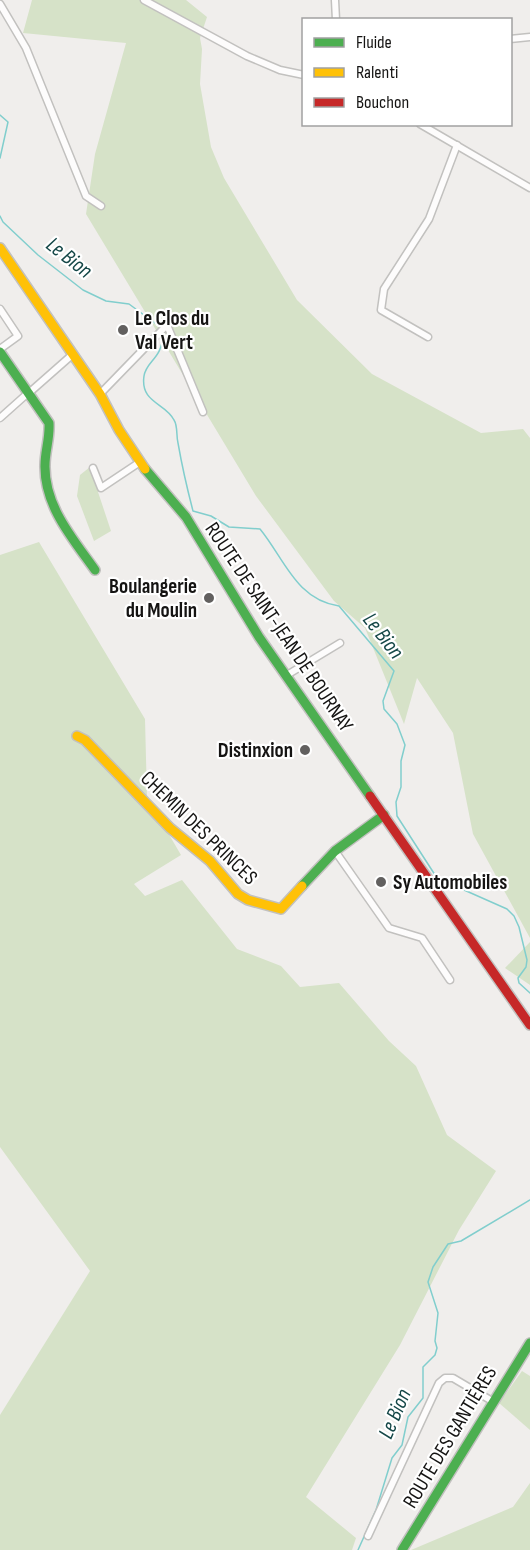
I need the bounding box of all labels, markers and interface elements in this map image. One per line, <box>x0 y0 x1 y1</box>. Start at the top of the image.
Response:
legend <box>302 18 512 126</box>
text: Fluide <box>356 32 392 53</box>
text: Ralenti <box>356 62 398 83</box>
text: Bouchon <box>356 92 409 113</box>
water label: Le Bion <box>40 231 98 285</box>
place label: Le Clos du Val Vert <box>135 306 209 355</box>
marker: Le Clos du Val Vert <box>116 323 130 337</box>
street label: ROUTE DE SAINT-JEAN DE BOURNAY <box>200 518 359 737</box>
place label: Boulangerie du Moulin <box>109 574 197 623</box>
marker: Boulangerie du Moulin <box>202 591 216 605</box>
water label: Le Bion <box>356 607 410 665</box>
place label: Distinxion <box>218 738 293 763</box>
marker: Distinxion <box>298 743 312 757</box>
street label: CHEMIN DES PRINCES <box>135 766 263 890</box>
place label: Sy Automobiles <box>393 870 507 895</box>
marker: Sy Automobiles <box>374 875 388 889</box>
street label: ROUTE DES GANTIÈRES <box>398 1362 502 1512</box>
water label: Le Bion <box>373 1385 417 1443</box>

